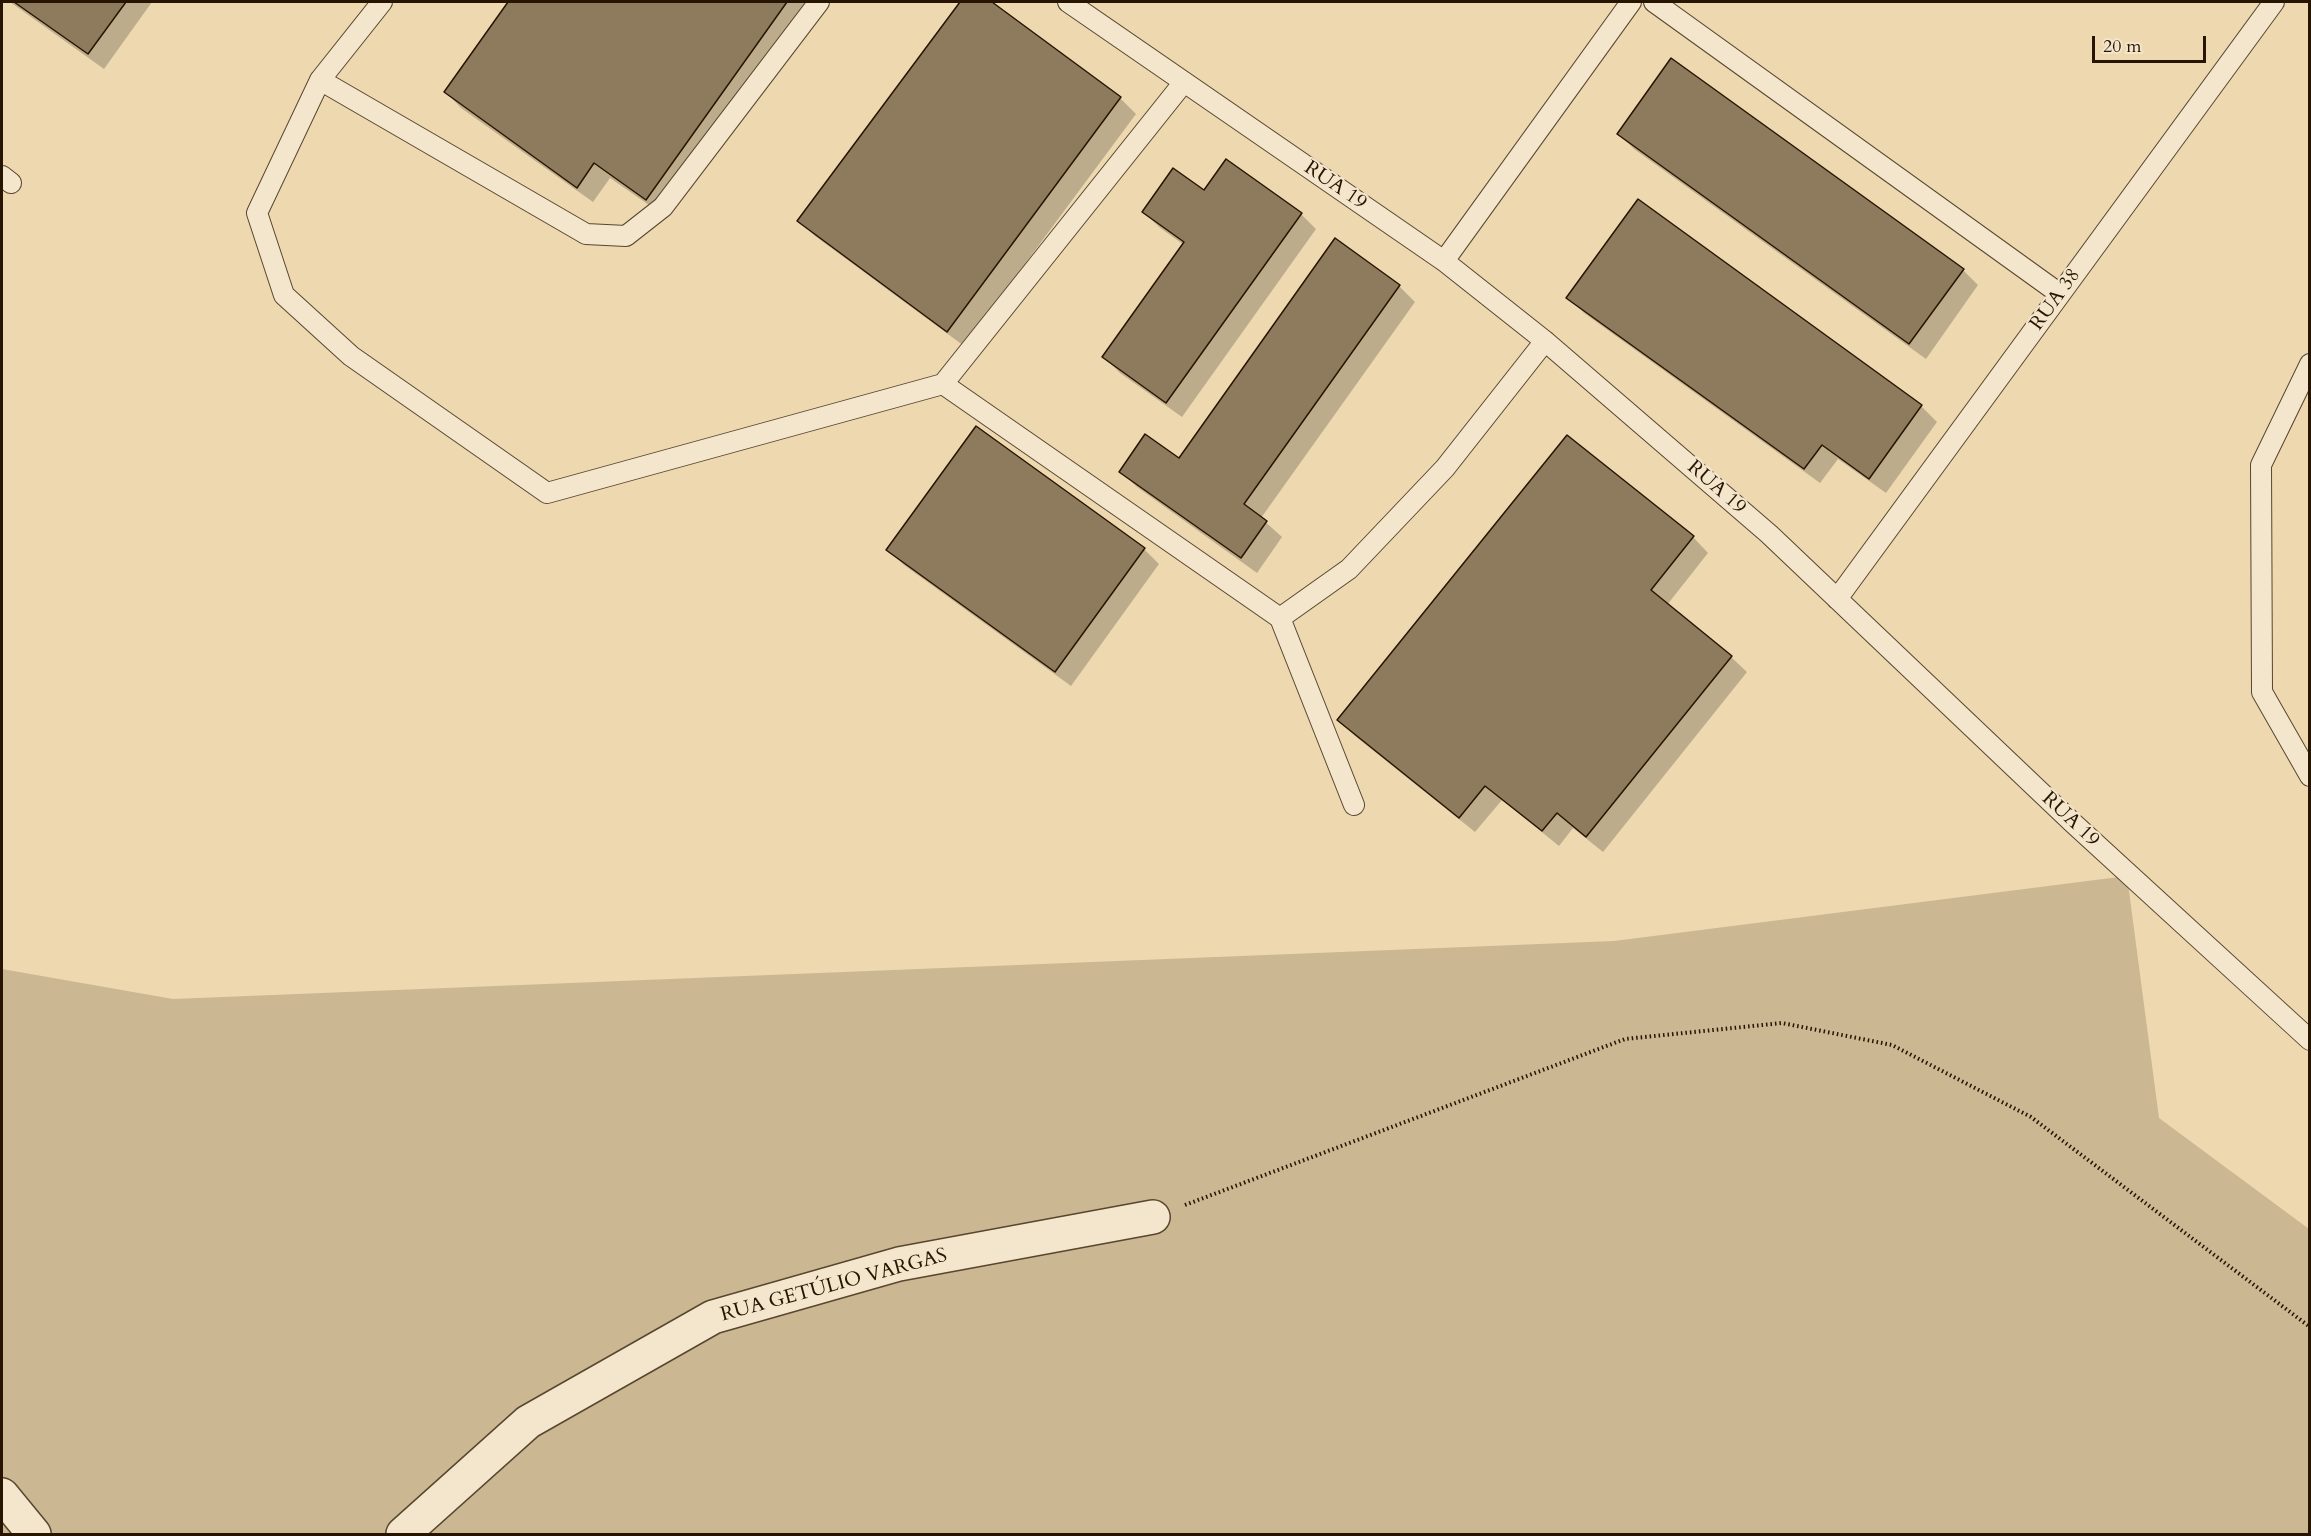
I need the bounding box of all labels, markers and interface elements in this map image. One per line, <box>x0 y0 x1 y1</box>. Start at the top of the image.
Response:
scale bar <box>2095 24 2209 62</box>
text: 20 m <box>2103 34 2142 59</box>
street label: RUA 19 <box>1299 156 1371 216</box>
street label: RUA 38 <box>2026 265 2086 335</box>
street label: RUA 19 <box>1682 456 1750 520</box>
street label: RUA 19 <box>2036 787 2104 853</box>
street label: RUA GETÚLIO VARGAS <box>718 1244 950 1328</box>

